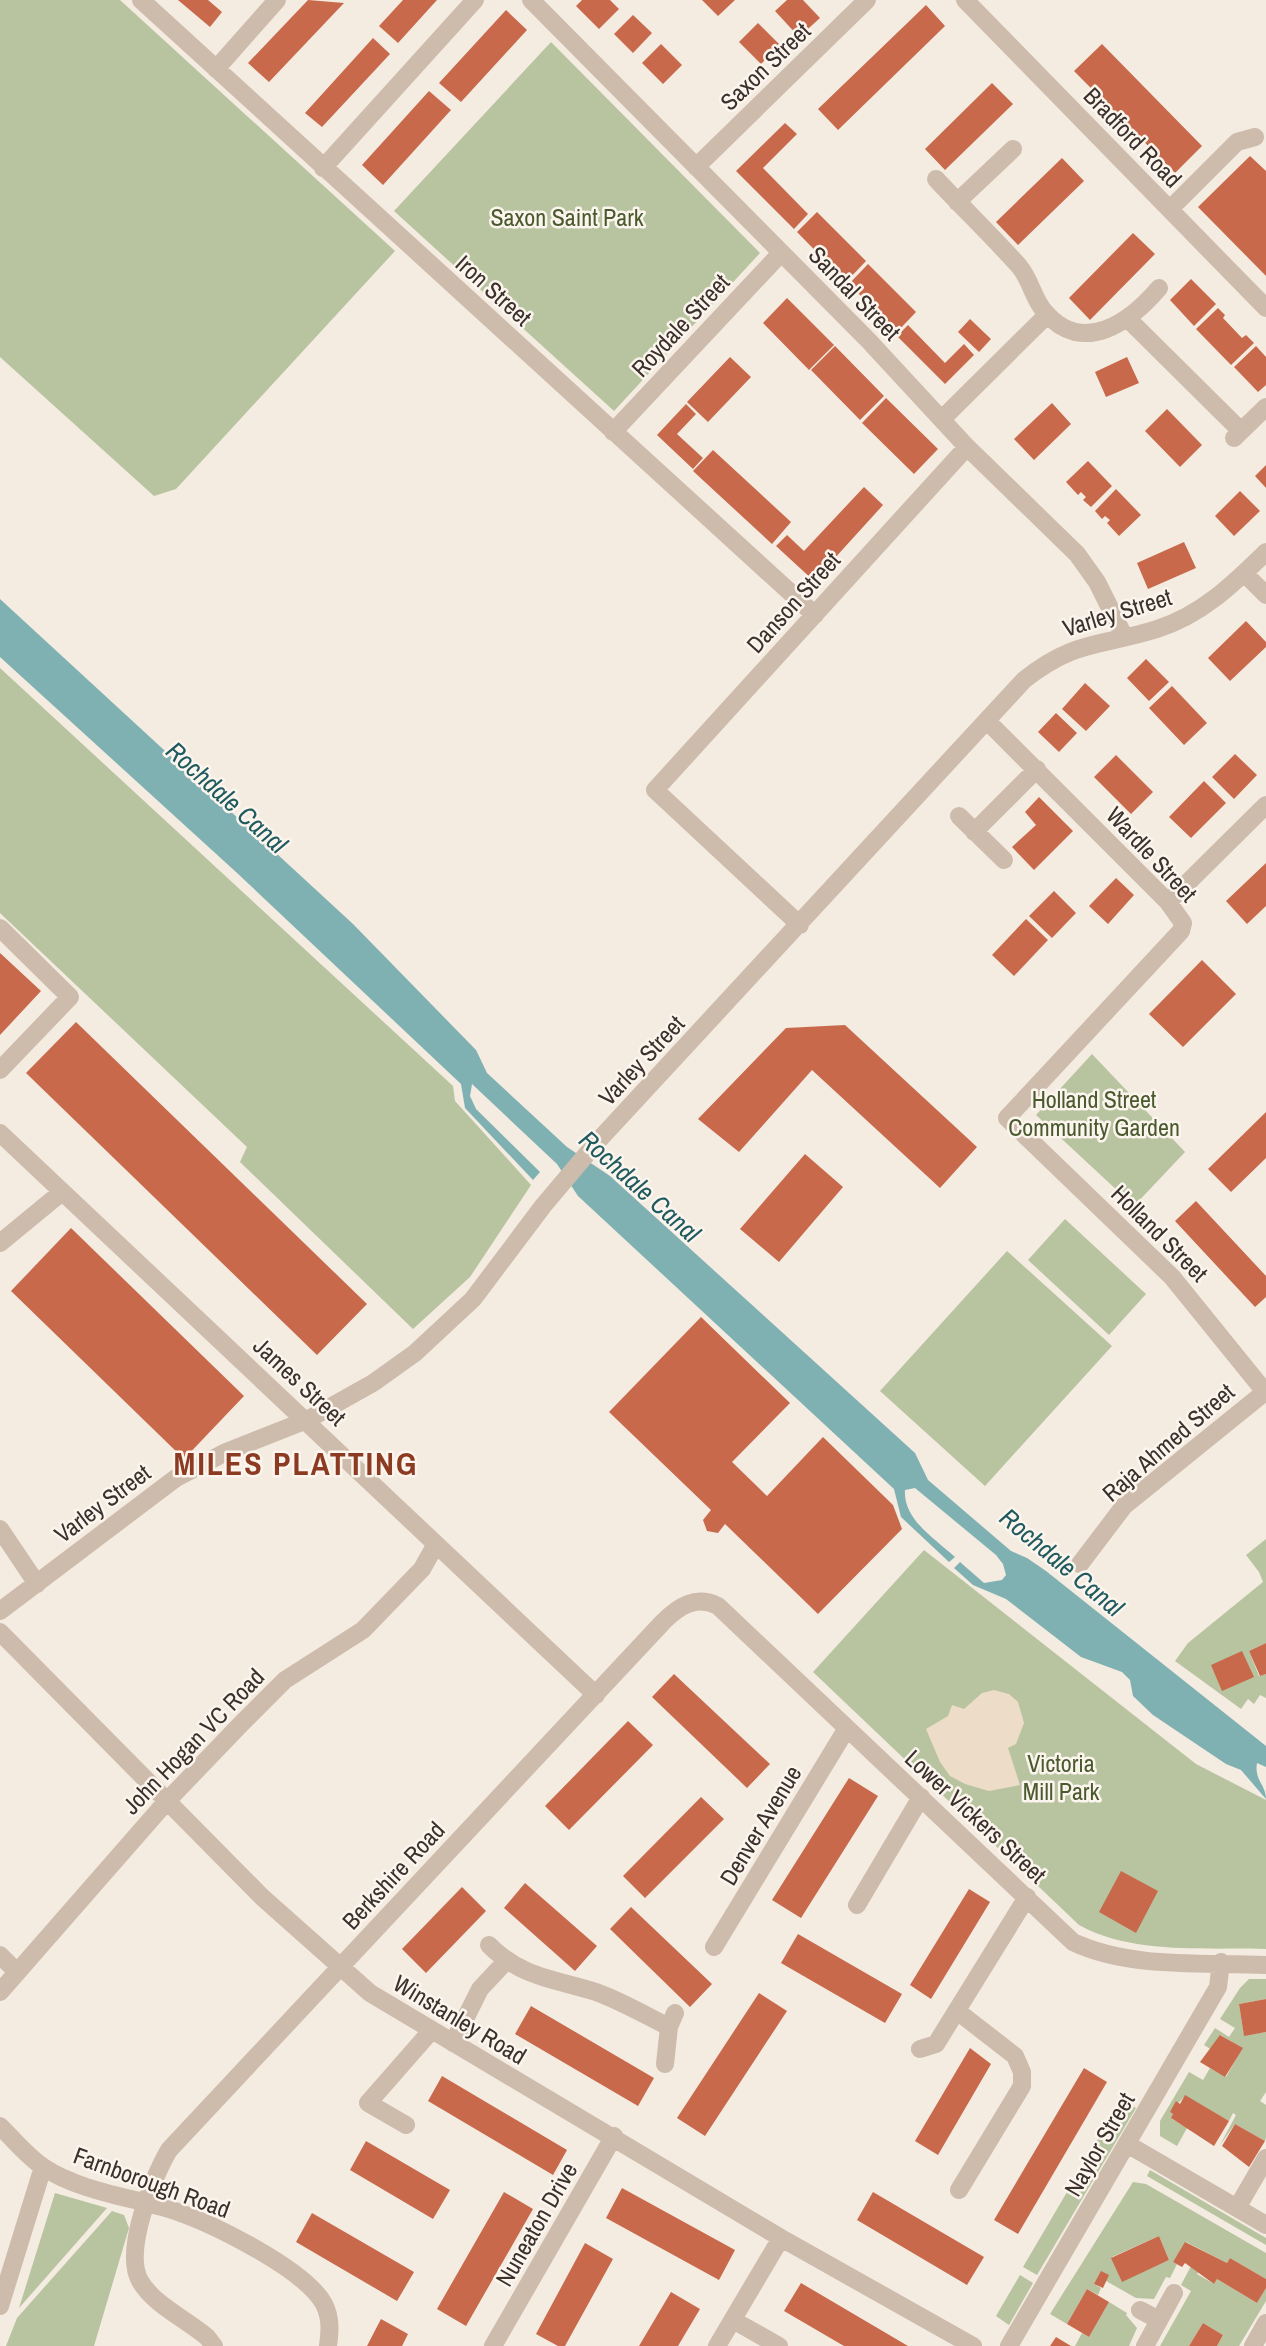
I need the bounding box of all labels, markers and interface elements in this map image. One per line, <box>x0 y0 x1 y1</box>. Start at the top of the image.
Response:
street label: Saxon Street <box>713 15 817 117</box>
street label: Bradford Road <box>1077 80 1189 194</box>
park label: Saxon Saint Park <box>490 201 644 233</box>
street label: Sandal Street <box>802 239 908 347</box>
street label: Iron Street <box>449 247 539 333</box>
street label: Roydale Street <box>624 266 736 384</box>
street label: Danson Street <box>739 544 847 659</box>
street label: Varley Street <box>1059 580 1176 644</box>
water label: Rochdale Canal <box>159 733 296 862</box>
street label: Wardle Street <box>1100 799 1205 909</box>
street label: Varley Street <box>591 1008 691 1112</box>
park label: Holland Street Community Garden <box>1008 1083 1180 1143</box>
water label: Rochdale Canal <box>572 1122 709 1251</box>
street label: Holland Street <box>1105 1178 1216 1289</box>
street label: James Street <box>247 1330 354 1433</box>
street label: Raja Ahmed Street <box>1095 1375 1241 1508</box>
district label: MILES PLATTING <box>174 1442 418 1485</box>
street label: Varley Street <box>48 1456 157 1550</box>
water label: Rochdale Canal <box>993 1500 1132 1625</box>
street label: John Hogan VC Road <box>115 1661 271 1821</box>
street label: Lower Vickers Street <box>898 1742 1054 1890</box>
park label: Victoria Mill Park <box>1023 1747 1099 1807</box>
street label: Denver Avenue <box>712 1759 808 1891</box>
street label: Berkshire Road <box>335 1814 451 1936</box>
street label: Winstanley Road <box>388 1967 532 2071</box>
street label: Naylor Street <box>1056 2086 1142 2202</box>
street label: Farnborough Road <box>69 2139 235 2225</box>
street label: Nuneaton Drive <box>488 2156 584 2292</box>

